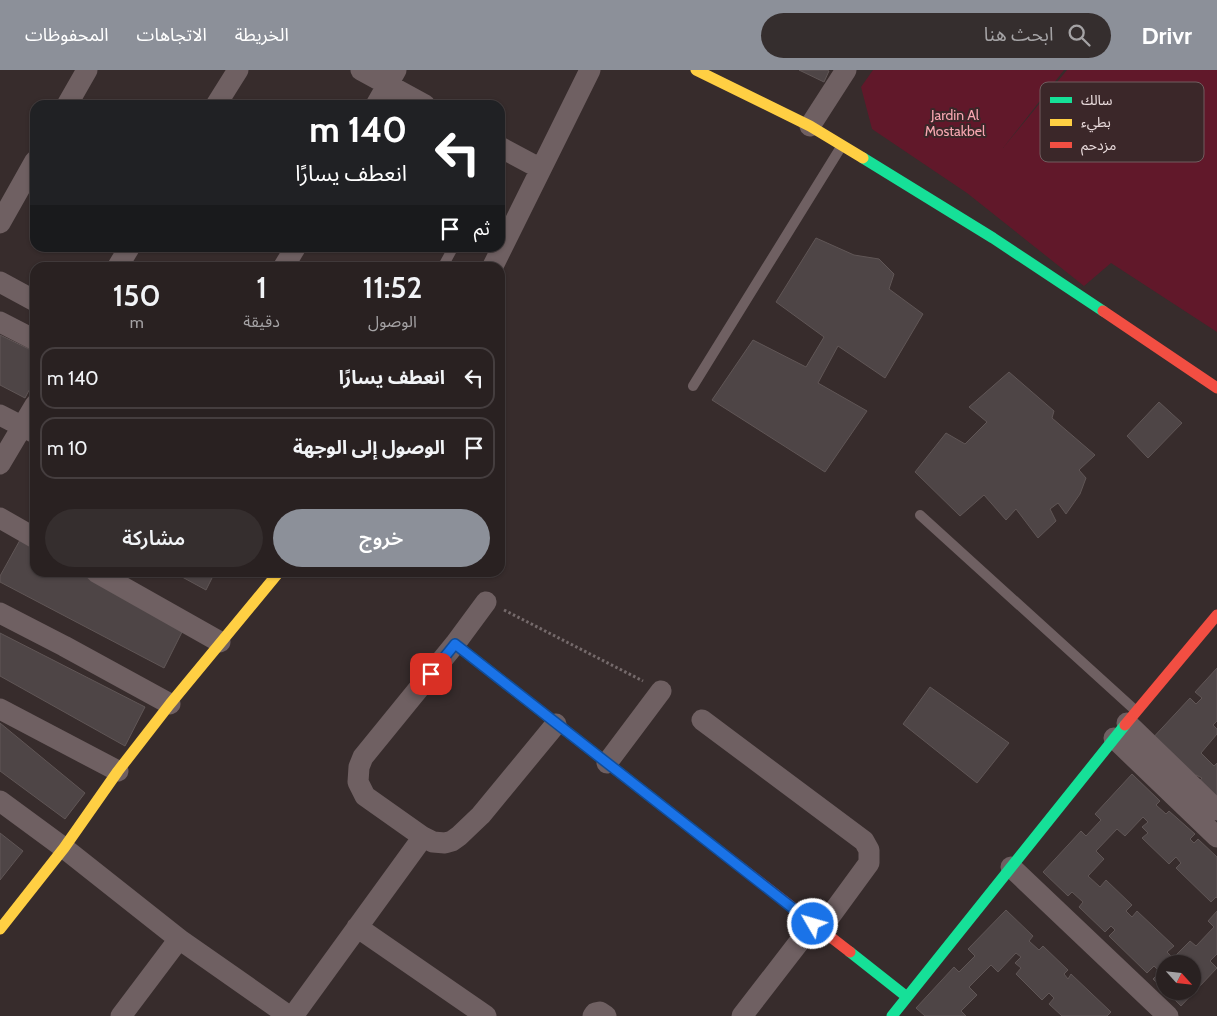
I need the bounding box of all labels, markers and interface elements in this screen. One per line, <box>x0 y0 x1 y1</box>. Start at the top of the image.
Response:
search box <box>761 13 1111 58</box>
icon: search <box>1065 21 1093 49</box>
text: Drivr <box>1141 21 1192 50</box>
text: ابحث هنا <box>984 23 1053 46</box>
text: المحفوظات <box>25 24 109 46</box>
text: الاتجاهات <box>137 24 207 46</box>
text: الخريطة <box>235 24 289 46</box>
legend <box>1040 82 1204 162</box>
text: سالك <box>1081 91 1113 109</box>
park label: Jardin Al Mostakbel <box>925 106 986 140</box>
text: 140 m <box>309 108 407 151</box>
text: بطيء <box>1081 113 1111 133</box>
icon: left <box>425 120 490 185</box>
text: مزدحم <box>1081 136 1116 156</box>
text: انعطف يسارًا <box>295 160 407 187</box>
icon: arrive <box>436 215 464 243</box>
text: ثم <box>474 217 490 240</box>
text: 1 <box>256 269 267 306</box>
text: 11:52 <box>363 269 422 306</box>
text: 150 <box>113 277 161 314</box>
text: دقيقة <box>243 312 280 331</box>
text: الوصول <box>368 312 417 331</box>
text: m <box>130 313 144 332</box>
icon: left <box>460 364 488 392</box>
text: انعطف يسارًا <box>339 366 445 389</box>
text: 140 m <box>47 367 98 390</box>
icon: arrive <box>460 434 488 462</box>
text: الوصول إلى الوجهة <box>293 436 445 459</box>
text: 10 m <box>47 437 87 460</box>
button: مشاركة <box>45 509 263 567</box>
button: خروج <box>273 509 490 567</box>
pin <box>410 653 452 695</box>
icon: arrive <box>417 660 445 688</box>
position arrow <box>786 897 838 949</box>
north arrow <box>1156 955 1201 1000</box>
map controls <box>1156 955 1201 1000</box>

